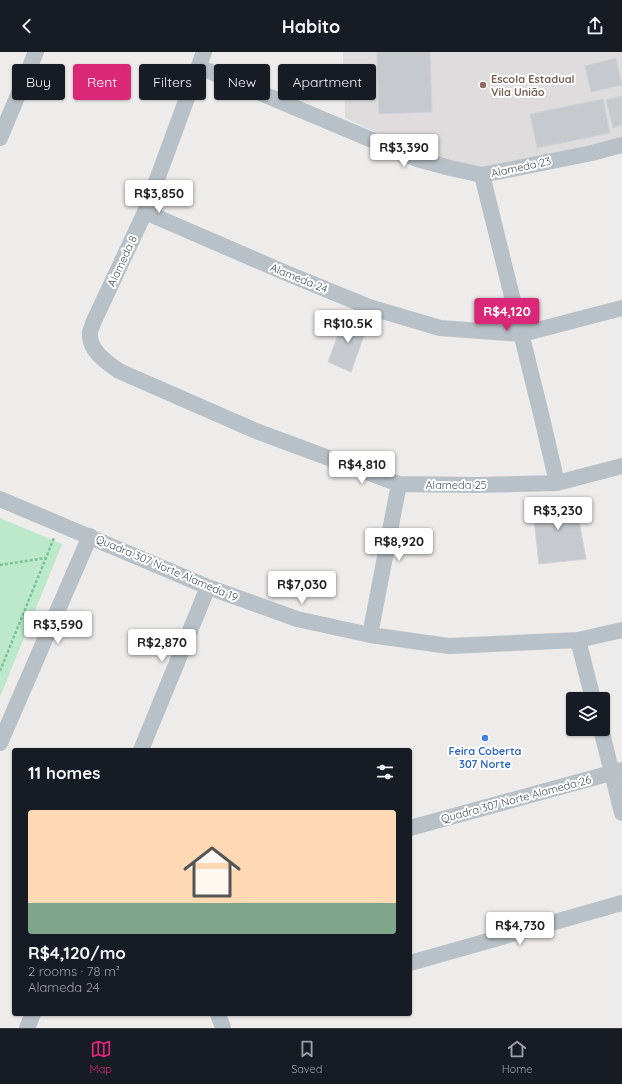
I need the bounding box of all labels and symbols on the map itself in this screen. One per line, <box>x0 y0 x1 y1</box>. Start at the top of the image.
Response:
place label: Escola Estadual Vila União <box>491 72 575 99</box>
marker: Escola Estadual Vila União <box>478 80 488 90</box>
pin: R$3,390 <box>367 134 441 168</box>
street label: Alameda 23 <box>490 154 552 180</box>
pin: R$3,850 <box>122 180 196 214</box>
street label: Alameda 8 <box>104 233 140 289</box>
street label: Alameda 24 <box>268 260 330 296</box>
pin: R$4,120 <box>470 298 544 332</box>
pin: R$10.5K <box>311 310 385 344</box>
pin: R$4,810 <box>325 451 399 485</box>
street label: Alameda 25 <box>426 478 486 492</box>
pin: R$3,230 <box>521 497 595 531</box>
pin: R$8,920 <box>362 528 436 562</box>
street label: Quadra 307 Norte Alameda 19 <box>94 532 240 604</box>
pin: R$7,030 <box>265 571 339 605</box>
pin: R$3,590 <box>21 611 95 645</box>
pin: R$2,870 <box>125 629 199 663</box>
marker: Feira Coberta 307 Norte <box>480 733 490 743</box>
place label: Feira Coberta 307 Norte <box>448 744 522 771</box>
street label: Quadra 307 Norte Alameda 26 <box>439 772 593 826</box>
pin: R$4,730 <box>483 912 557 946</box>

